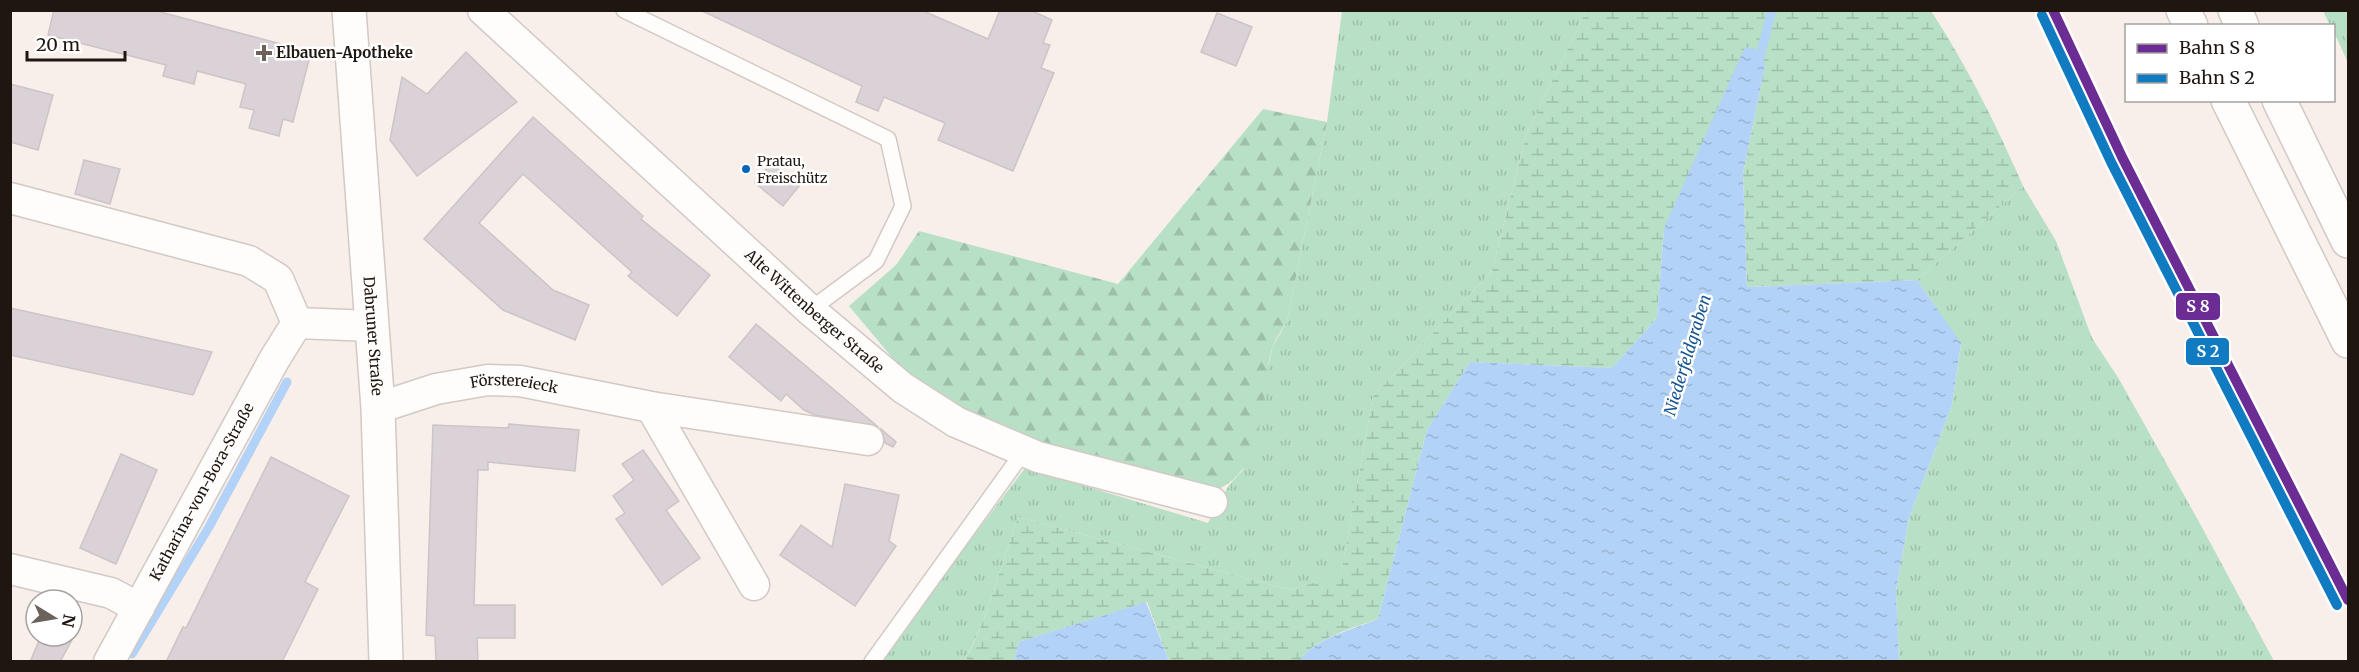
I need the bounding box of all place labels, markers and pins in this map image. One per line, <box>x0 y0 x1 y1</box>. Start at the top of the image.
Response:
place label: Elbauen-Apotheke <box>276 43 413 62</box>
marker: Elbauen-Apotheke <box>257 46 271 60</box>
place label: Pratau, Freischütz <box>757 152 828 187</box>
marker: Pratau, Freischütz <box>740 163 752 175</box>

